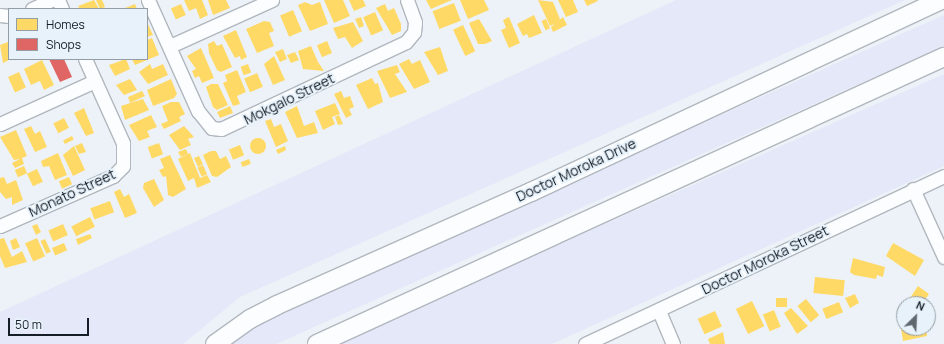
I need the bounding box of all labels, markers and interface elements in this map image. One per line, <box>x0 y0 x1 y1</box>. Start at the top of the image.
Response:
legend <box>8 8 148 60</box>
text: Homes <box>46 16 85 33</box>
text: Shops <box>46 36 81 53</box>
street label: Mokgalo Street <box>241 70 337 128</box>
street label: Doctor Moroka Drive <box>513 135 639 205</box>
street label: Monato Street <box>26 166 118 220</box>
street label: Doctor Moroka Street <box>699 222 831 298</box>
north arrow <box>896 296 936 336</box>
text: N <box>914 297 927 314</box>
scale bar <box>10 310 91 336</box>
text: 50 m <box>15 316 42 333</box>

